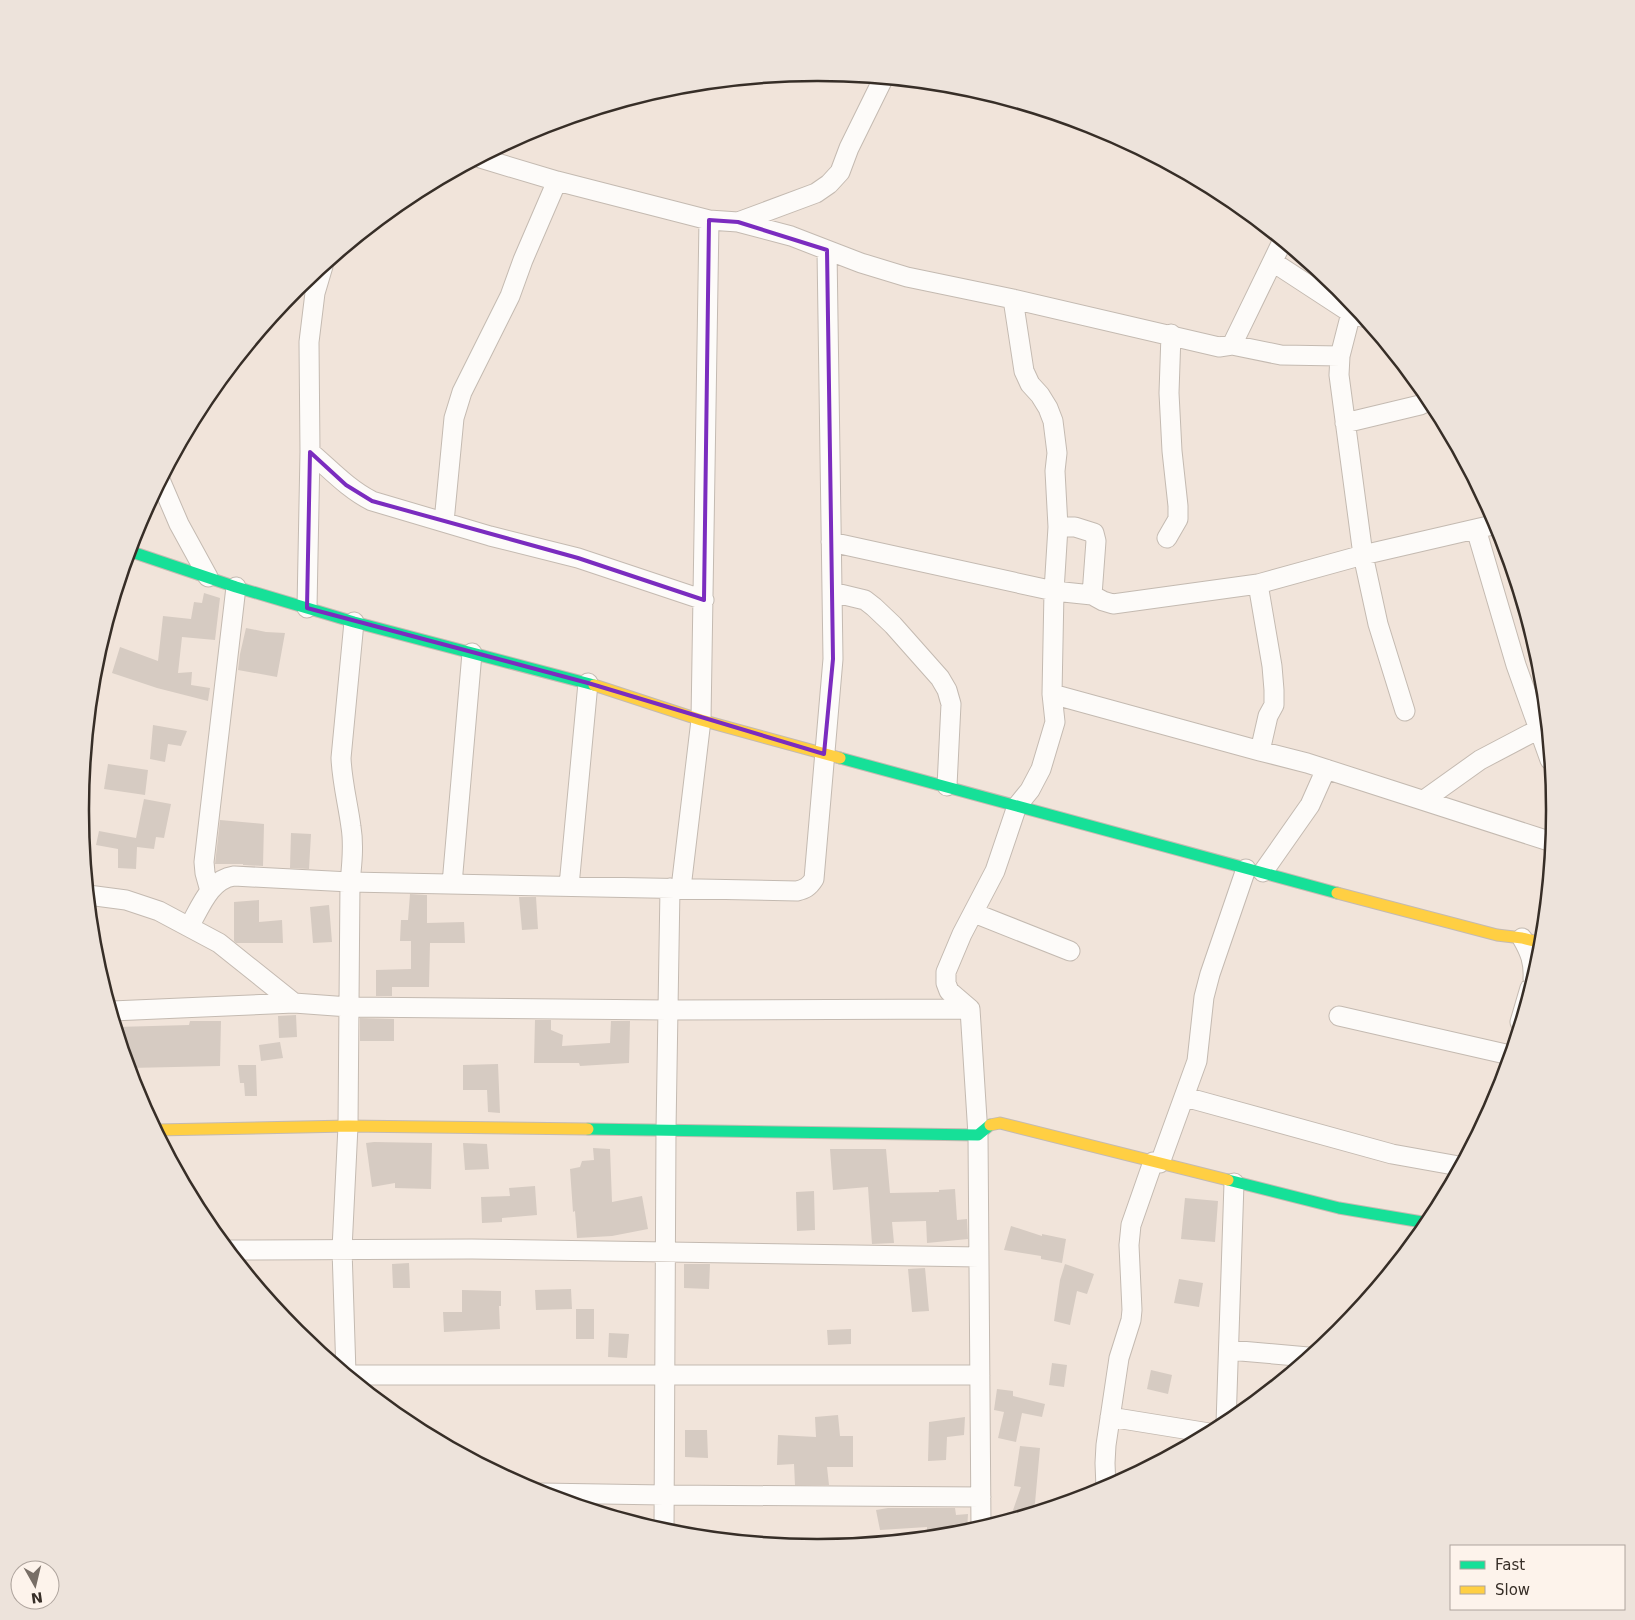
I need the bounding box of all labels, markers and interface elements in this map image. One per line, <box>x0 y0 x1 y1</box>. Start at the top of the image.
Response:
legend <box>1450 1545 1625 1610</box>
text: Fast <box>1495 1556 1525 1574</box>
north arrow <box>10 1560 60 1610</box>
text: Slow <box>1495 1581 1530 1599</box>
text: N <box>30 1589 44 1607</box>

